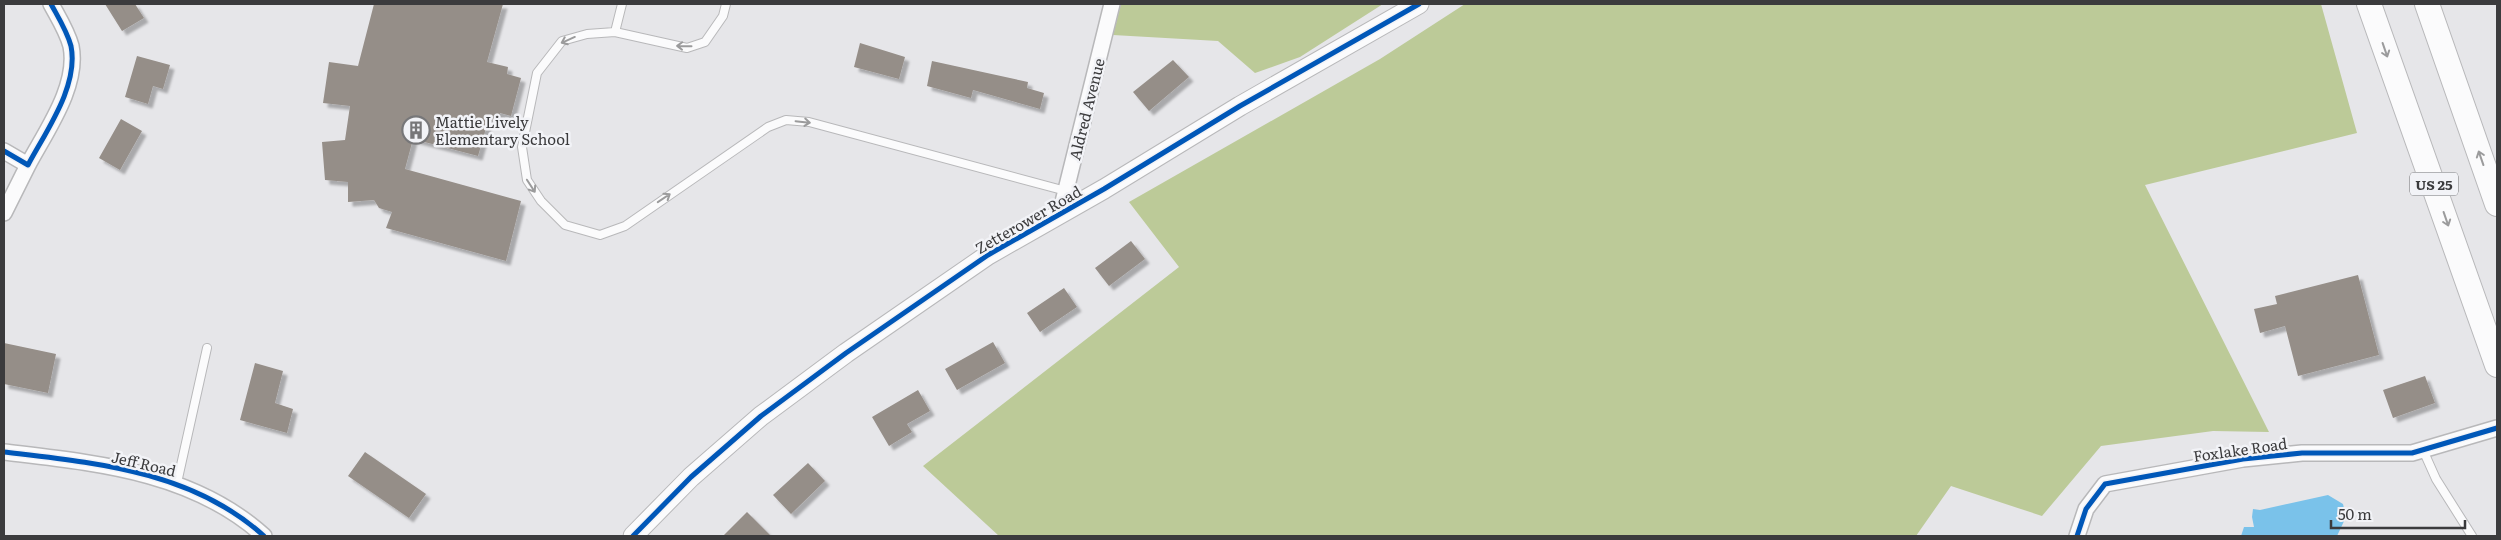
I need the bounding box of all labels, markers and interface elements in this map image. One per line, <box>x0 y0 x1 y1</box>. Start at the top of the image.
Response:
one-way arrow <box>561 36 576 46</box>
one-way arrow <box>677 41 693 51</box>
one-way arrow <box>2381 42 2390 57</box>
street label: Aldred Avenue <box>1062 55 1110 163</box>
place label: Mattie Lively Elementary School <box>435 110 570 150</box>
building icon: Mattie Lively Elementary School <box>401 115 431 145</box>
one-way arrow <box>795 117 811 127</box>
one-way arrow <box>2476 150 2485 166</box>
road number: US 25 <box>2410 172 2458 195</box>
one-way arrow <box>526 179 536 193</box>
street label: Zetterower Road <box>971 179 1085 259</box>
one-way arrow <box>657 193 671 203</box>
one-way arrow <box>2442 211 2451 226</box>
street label: Foxlake Road <box>2191 431 2289 467</box>
street label: Jeff Road <box>109 444 179 482</box>
scale bar <box>2331 498 2465 530</box>
text: 50 m <box>2338 502 2372 525</box>

